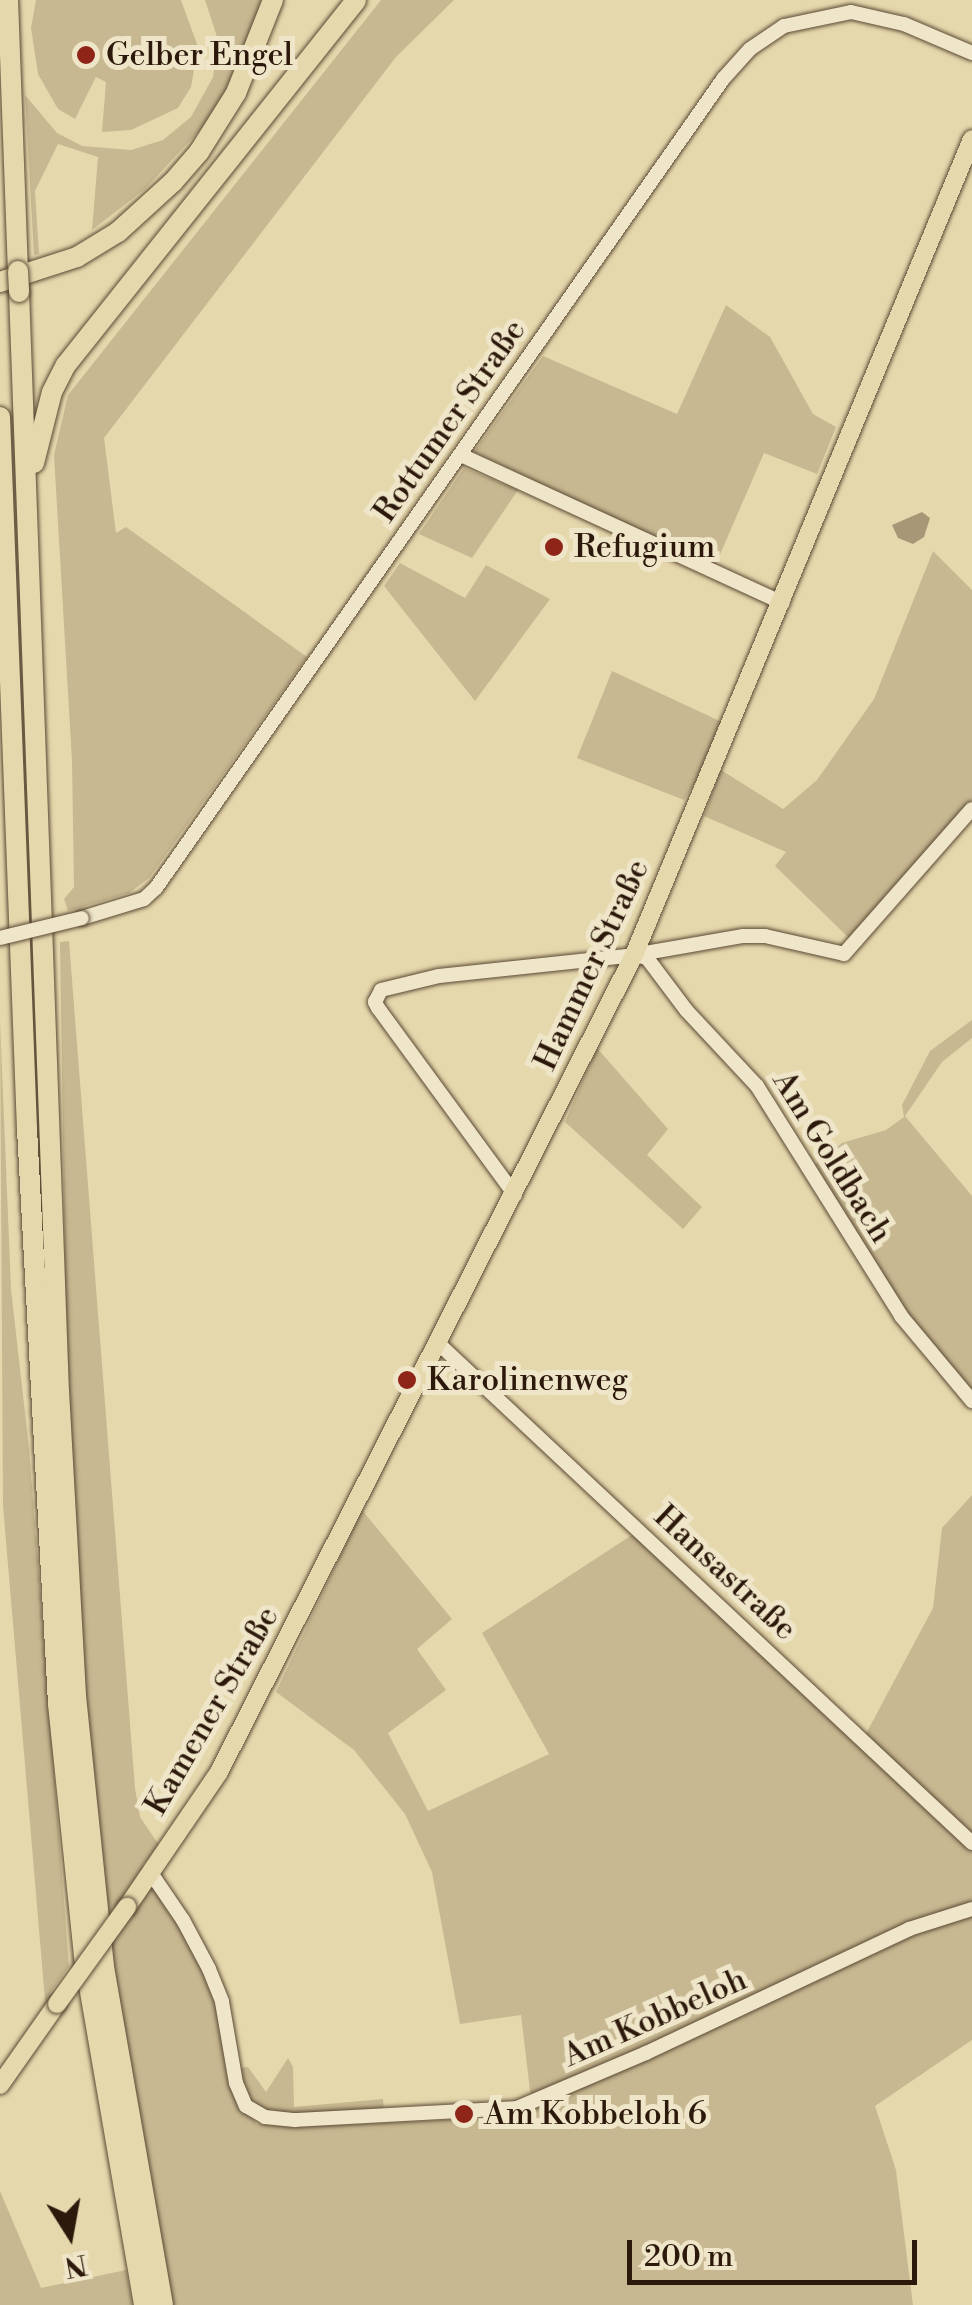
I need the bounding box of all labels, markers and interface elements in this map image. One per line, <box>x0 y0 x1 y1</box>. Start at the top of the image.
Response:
place label: Gelber Engel <box>106 36 293 74</box>
marker: Gelber Engel <box>75 44 97 66</box>
street label: Rottumer Straße <box>366 312 534 530</box>
place label: Refugium <box>574 528 715 566</box>
marker: Refugium <box>543 536 565 558</box>
street label: Hammer Straße <box>526 853 658 1077</box>
street label: Am Goldbach <box>764 1064 900 1250</box>
place label: Karolinenweg <box>427 1361 628 1399</box>
marker: Karolinenweg <box>396 1369 418 1391</box>
street label: Hansastraße <box>646 1497 804 1649</box>
street label: Kamener Straße <box>137 1600 287 1822</box>
street label: Am Kobbeloh <box>557 1960 753 2076</box>
place label: Am Kobbeloh 6 <box>484 2095 707 2133</box>
marker: Am Kobbeloh 6 <box>453 2103 475 2125</box>
north arrow <box>20 2185 120 2285</box>
scale bar <box>632 2220 922 2282</box>
text: 200 m <box>644 2238 733 2276</box>
text: N <box>62 2246 90 2284</box>

